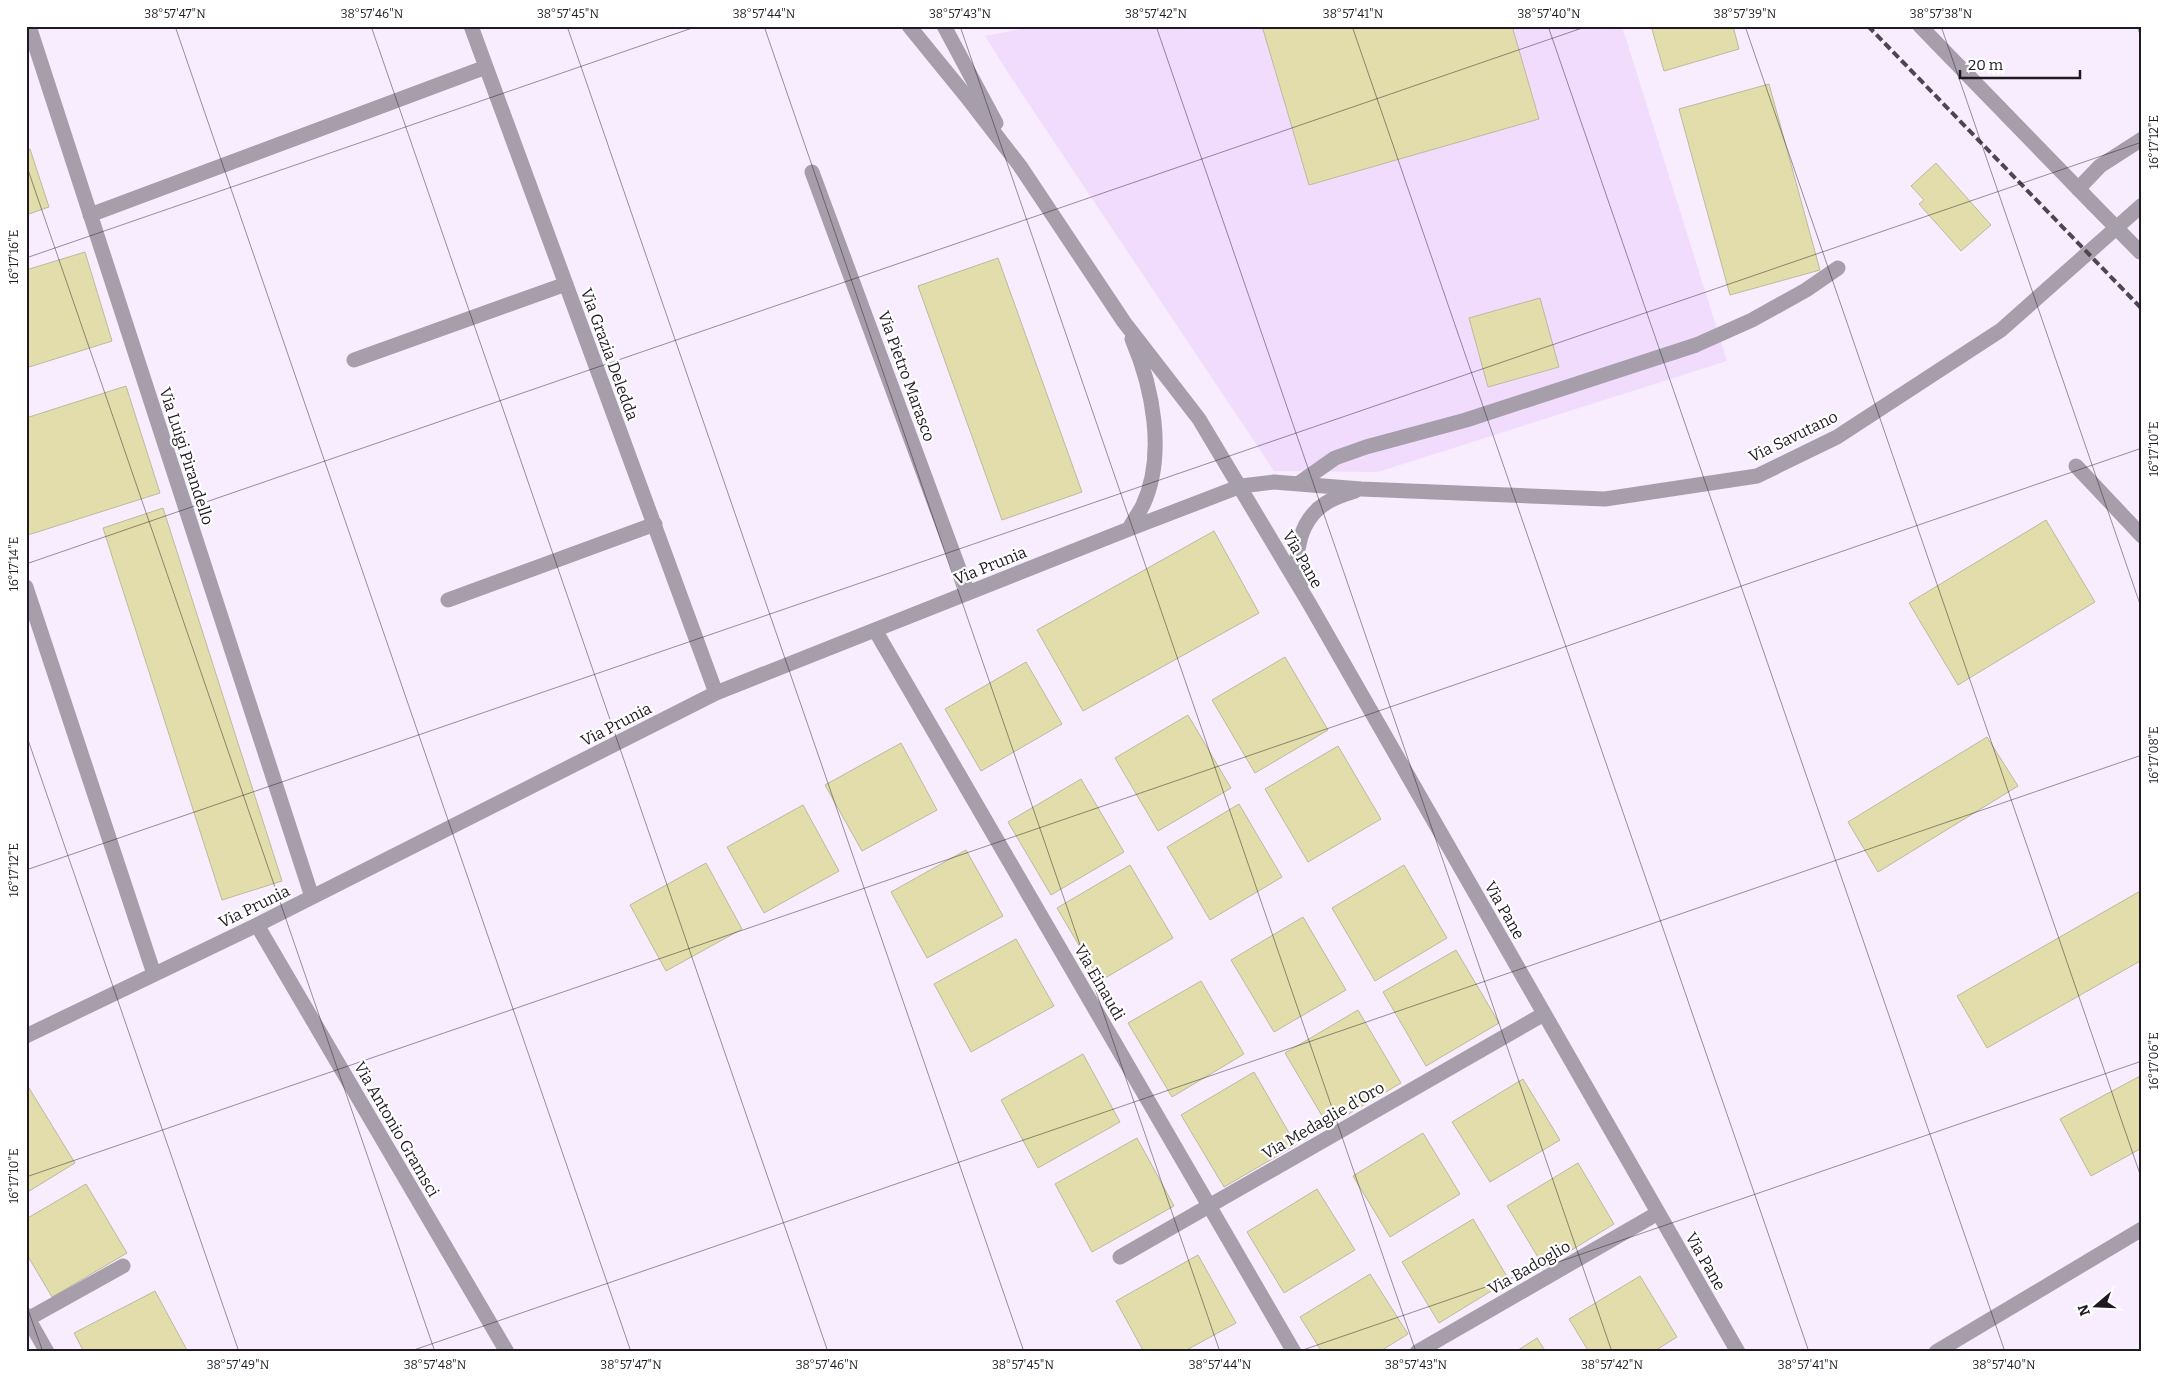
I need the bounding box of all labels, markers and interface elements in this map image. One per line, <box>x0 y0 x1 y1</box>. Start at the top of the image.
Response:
text: 38°57'47"N <box>144 7 206 21</box>
text: 38°57'46"N <box>341 7 404 21</box>
text: 38°57'45"N <box>537 7 599 21</box>
text: 38°57'44"N <box>733 7 796 21</box>
text: 38°57'43"N <box>929 7 992 21</box>
text: 38°57'42"N <box>1125 7 1188 21</box>
text: 38°57'41"N <box>1323 7 1384 21</box>
text: 38°57'40"N <box>1517 7 1581 21</box>
text: 38°57'39"N <box>1714 7 1777 21</box>
text: 38°57'38"N <box>1910 7 1973 21</box>
scale bar <box>1960 48 2080 80</box>
text: 20 m <box>1968 56 2004 74</box>
text: 16°17'12"E <box>2147 115 2161 169</box>
text: 16°17'16"E <box>7 230 21 284</box>
street label: Via Grazia Deledda <box>577 286 642 423</box>
street label: Via Pietro Marasco <box>874 308 939 444</box>
street label: Via Luigi Pirandello <box>155 385 218 527</box>
street label: Via Savutano <box>1746 407 1841 466</box>
text: 16°17'10"E <box>2147 421 2161 477</box>
street label: Via Pane <box>1278 527 1327 592</box>
text: 16°17'14"E <box>7 537 21 591</box>
street label: Via Prunia <box>951 542 1029 589</box>
street label: Via Prunia <box>578 698 655 750</box>
text: 16°17'08"E <box>2147 726 2161 784</box>
text: 16°17'12"E <box>7 843 21 897</box>
street label: Via Pane <box>1480 878 1529 943</box>
street label: Via Prunia <box>216 881 293 932</box>
street label: Via Einaudi <box>1070 941 1129 1024</box>
text: 16°17'06"E <box>2147 1032 2161 1090</box>
street label: Via Antonio Gramsci <box>350 1058 443 1200</box>
street label: Via Medaglie d'Oro <box>1259 1078 1388 1163</box>
text: 16°17'10"E <box>7 1148 21 1204</box>
street label: Via Pane <box>1681 1229 1730 1294</box>
street label: Via Badoglio <box>1485 1236 1574 1299</box>
north arrow <box>2070 1280 2120 1330</box>
text: N <box>2074 1302 2094 1318</box>
text: 38°57'49"N <box>207 1358 270 1372</box>
text: 38°57'48"N <box>404 1358 467 1372</box>
text: 38°57'47"N <box>600 1358 662 1372</box>
text: 38°57'46"N <box>796 1358 859 1372</box>
text: 38°57'45"N <box>992 1358 1054 1372</box>
text: 38°57'44"N <box>1189 1358 1252 1372</box>
text: 38°57'43"N <box>1385 1358 1448 1372</box>
text: 38°57'42"N <box>1581 1358 1644 1372</box>
text: 38°57'41"N <box>1778 1358 1839 1372</box>
text: 38°57'40"N <box>1972 1358 2036 1372</box>

